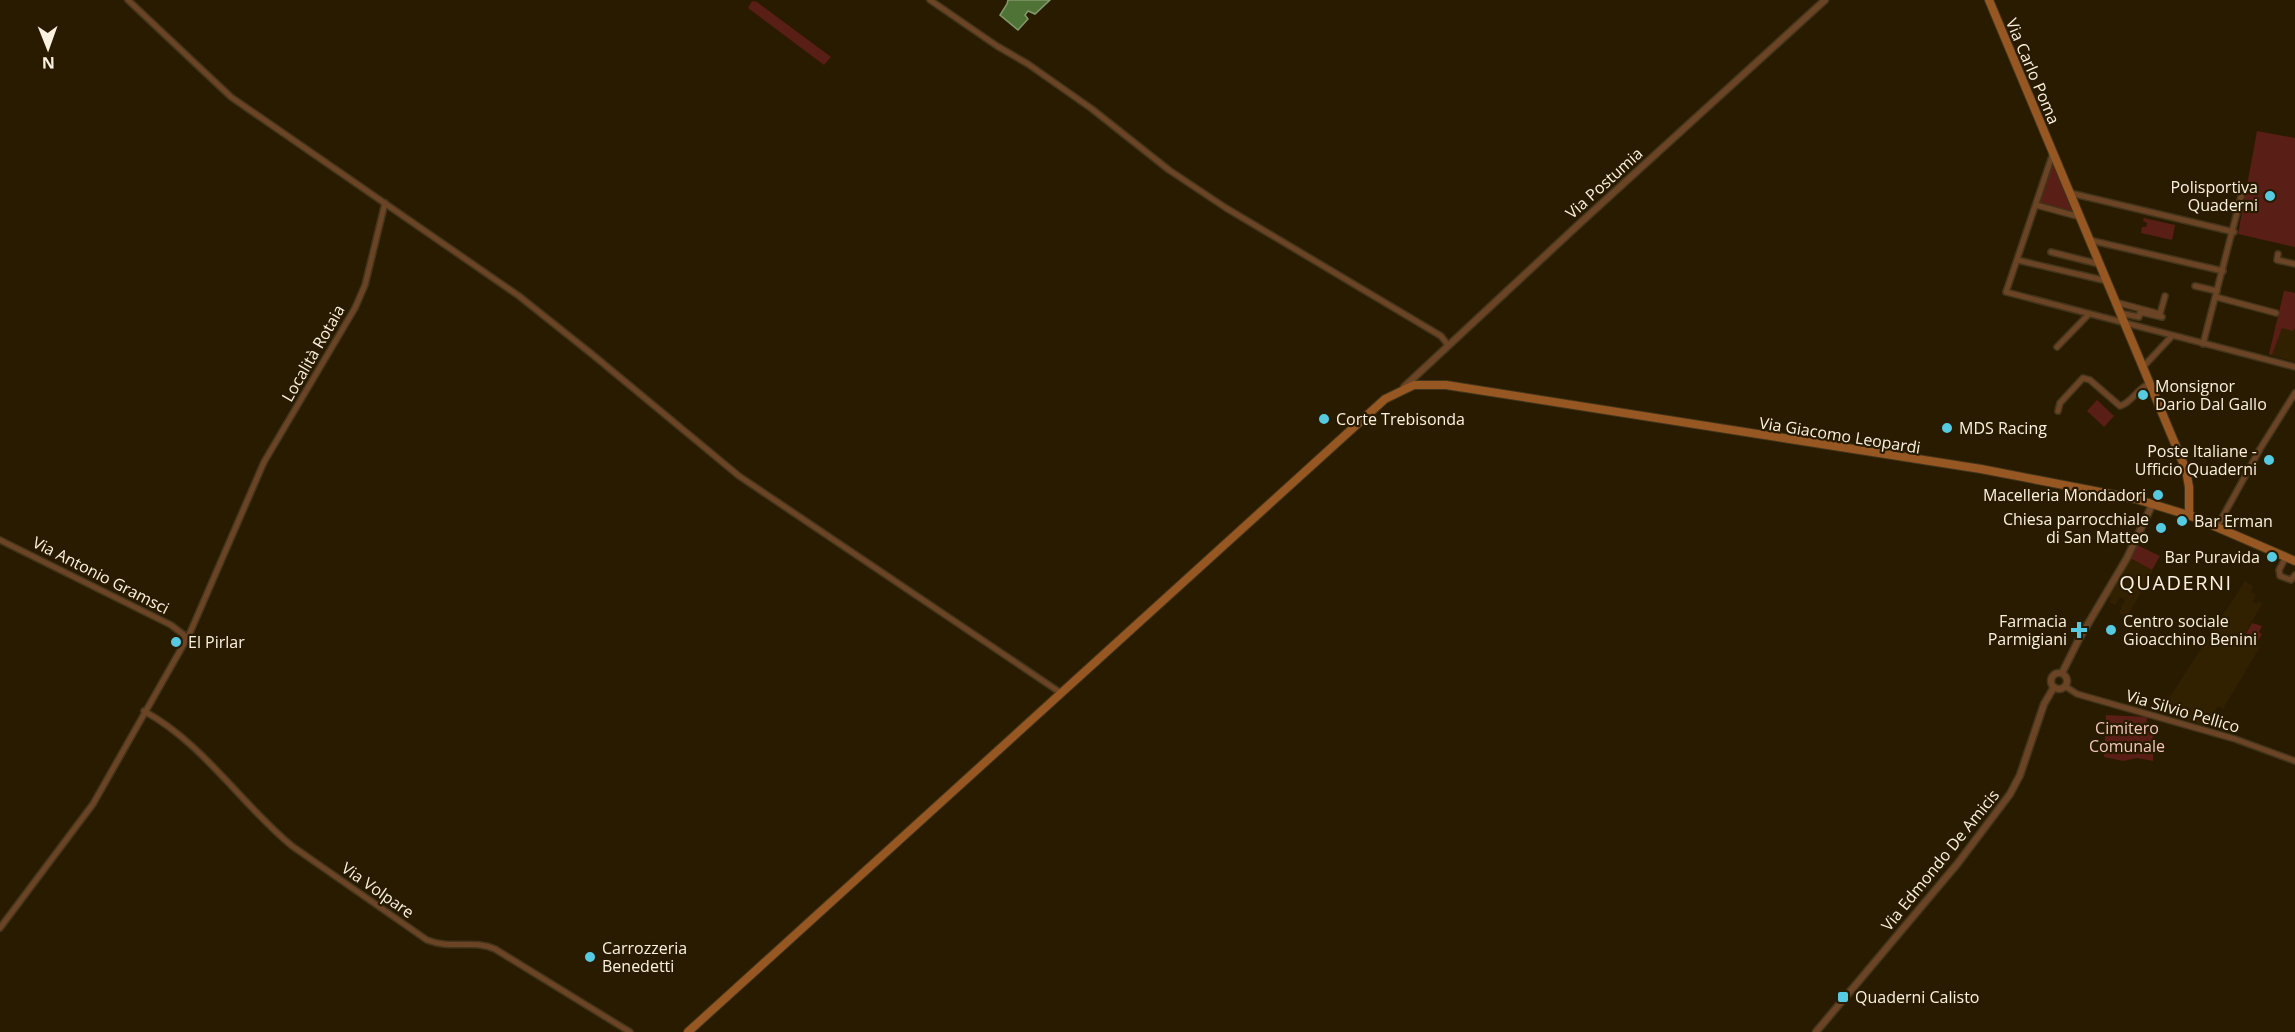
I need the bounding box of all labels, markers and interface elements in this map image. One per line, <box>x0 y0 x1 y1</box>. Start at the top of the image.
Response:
street label: Via Carlo Poma <box>2001 15 2065 127</box>
north arrow <box>18 18 78 78</box>
text: N <box>42 52 55 74</box>
street label: Via Postumia <box>1561 142 1647 224</box>
place label: Polisportiva Quaderni <box>2170 176 2258 216</box>
marker: Polisportiva Quaderni <box>2263 189 2277 203</box>
street label: Località Rotaia <box>276 301 350 405</box>
place label: Monsignor Dario Dal Gallo <box>2155 375 2267 415</box>
marker: Monsignor Dario Dal Gallo <box>2136 388 2150 402</box>
place label: Corte Trebisonda <box>1336 408 1465 430</box>
street label: Via Giacomo Leopardi <box>1758 411 1922 459</box>
marker: Corte Trebisonda <box>1317 412 1331 426</box>
place label: MDS Racing <box>1959 417 2047 439</box>
marker: MDS Racing <box>1940 421 1954 435</box>
place label: Poste Italiane - Ufficio Quaderni <box>2135 440 2257 480</box>
marker: Poste Italiane - Ufficio Quaderni <box>2262 453 2276 467</box>
place label: Macelleria Mondadori <box>1983 484 2146 506</box>
marker: Macelleria Mondadori <box>2151 488 2165 502</box>
place label: Chiesa parrocchiale di San Matteo <box>2003 508 2149 548</box>
place label: Bar Erman <box>2194 510 2273 532</box>
marker: Bar Erman <box>2175 514 2189 528</box>
marker: Chiesa parrocchiale di San Matteo <box>2154 521 2168 535</box>
street label: Via Antonio Gramsci <box>29 531 173 619</box>
place label: Bar Puravida <box>2165 546 2260 568</box>
marker: Bar Puravida <box>2265 550 2279 564</box>
district label: QUADERNI <box>2119 569 2233 596</box>
place label: Farmacia Parmigiani <box>1988 610 2067 650</box>
place label: Centro sociale Gioacchino Benini <box>2123 610 2257 650</box>
marker: Farmacia Parmigiani <box>2072 623 2086 637</box>
marker: Centro sociale Gioacchino Benini <box>2104 623 2118 637</box>
place label: El Pirlar <box>188 631 245 653</box>
marker: El Pirlar <box>169 635 183 649</box>
street label: Via Silvio Pellico <box>2124 684 2242 738</box>
park label: Cimitero Comunale <box>2089 717 2165 757</box>
street label: Via Edmondo De Amicis <box>1876 785 2004 935</box>
street label: Via Volpare <box>337 857 419 923</box>
place label: Carrozzeria Benedetti <box>602 937 687 977</box>
marker: Carrozzeria Benedetti <box>583 950 597 964</box>
place label: Quaderni Calisto <box>1855 986 1979 1008</box>
marker: Quaderni Calisto <box>1836 990 1850 1004</box>

